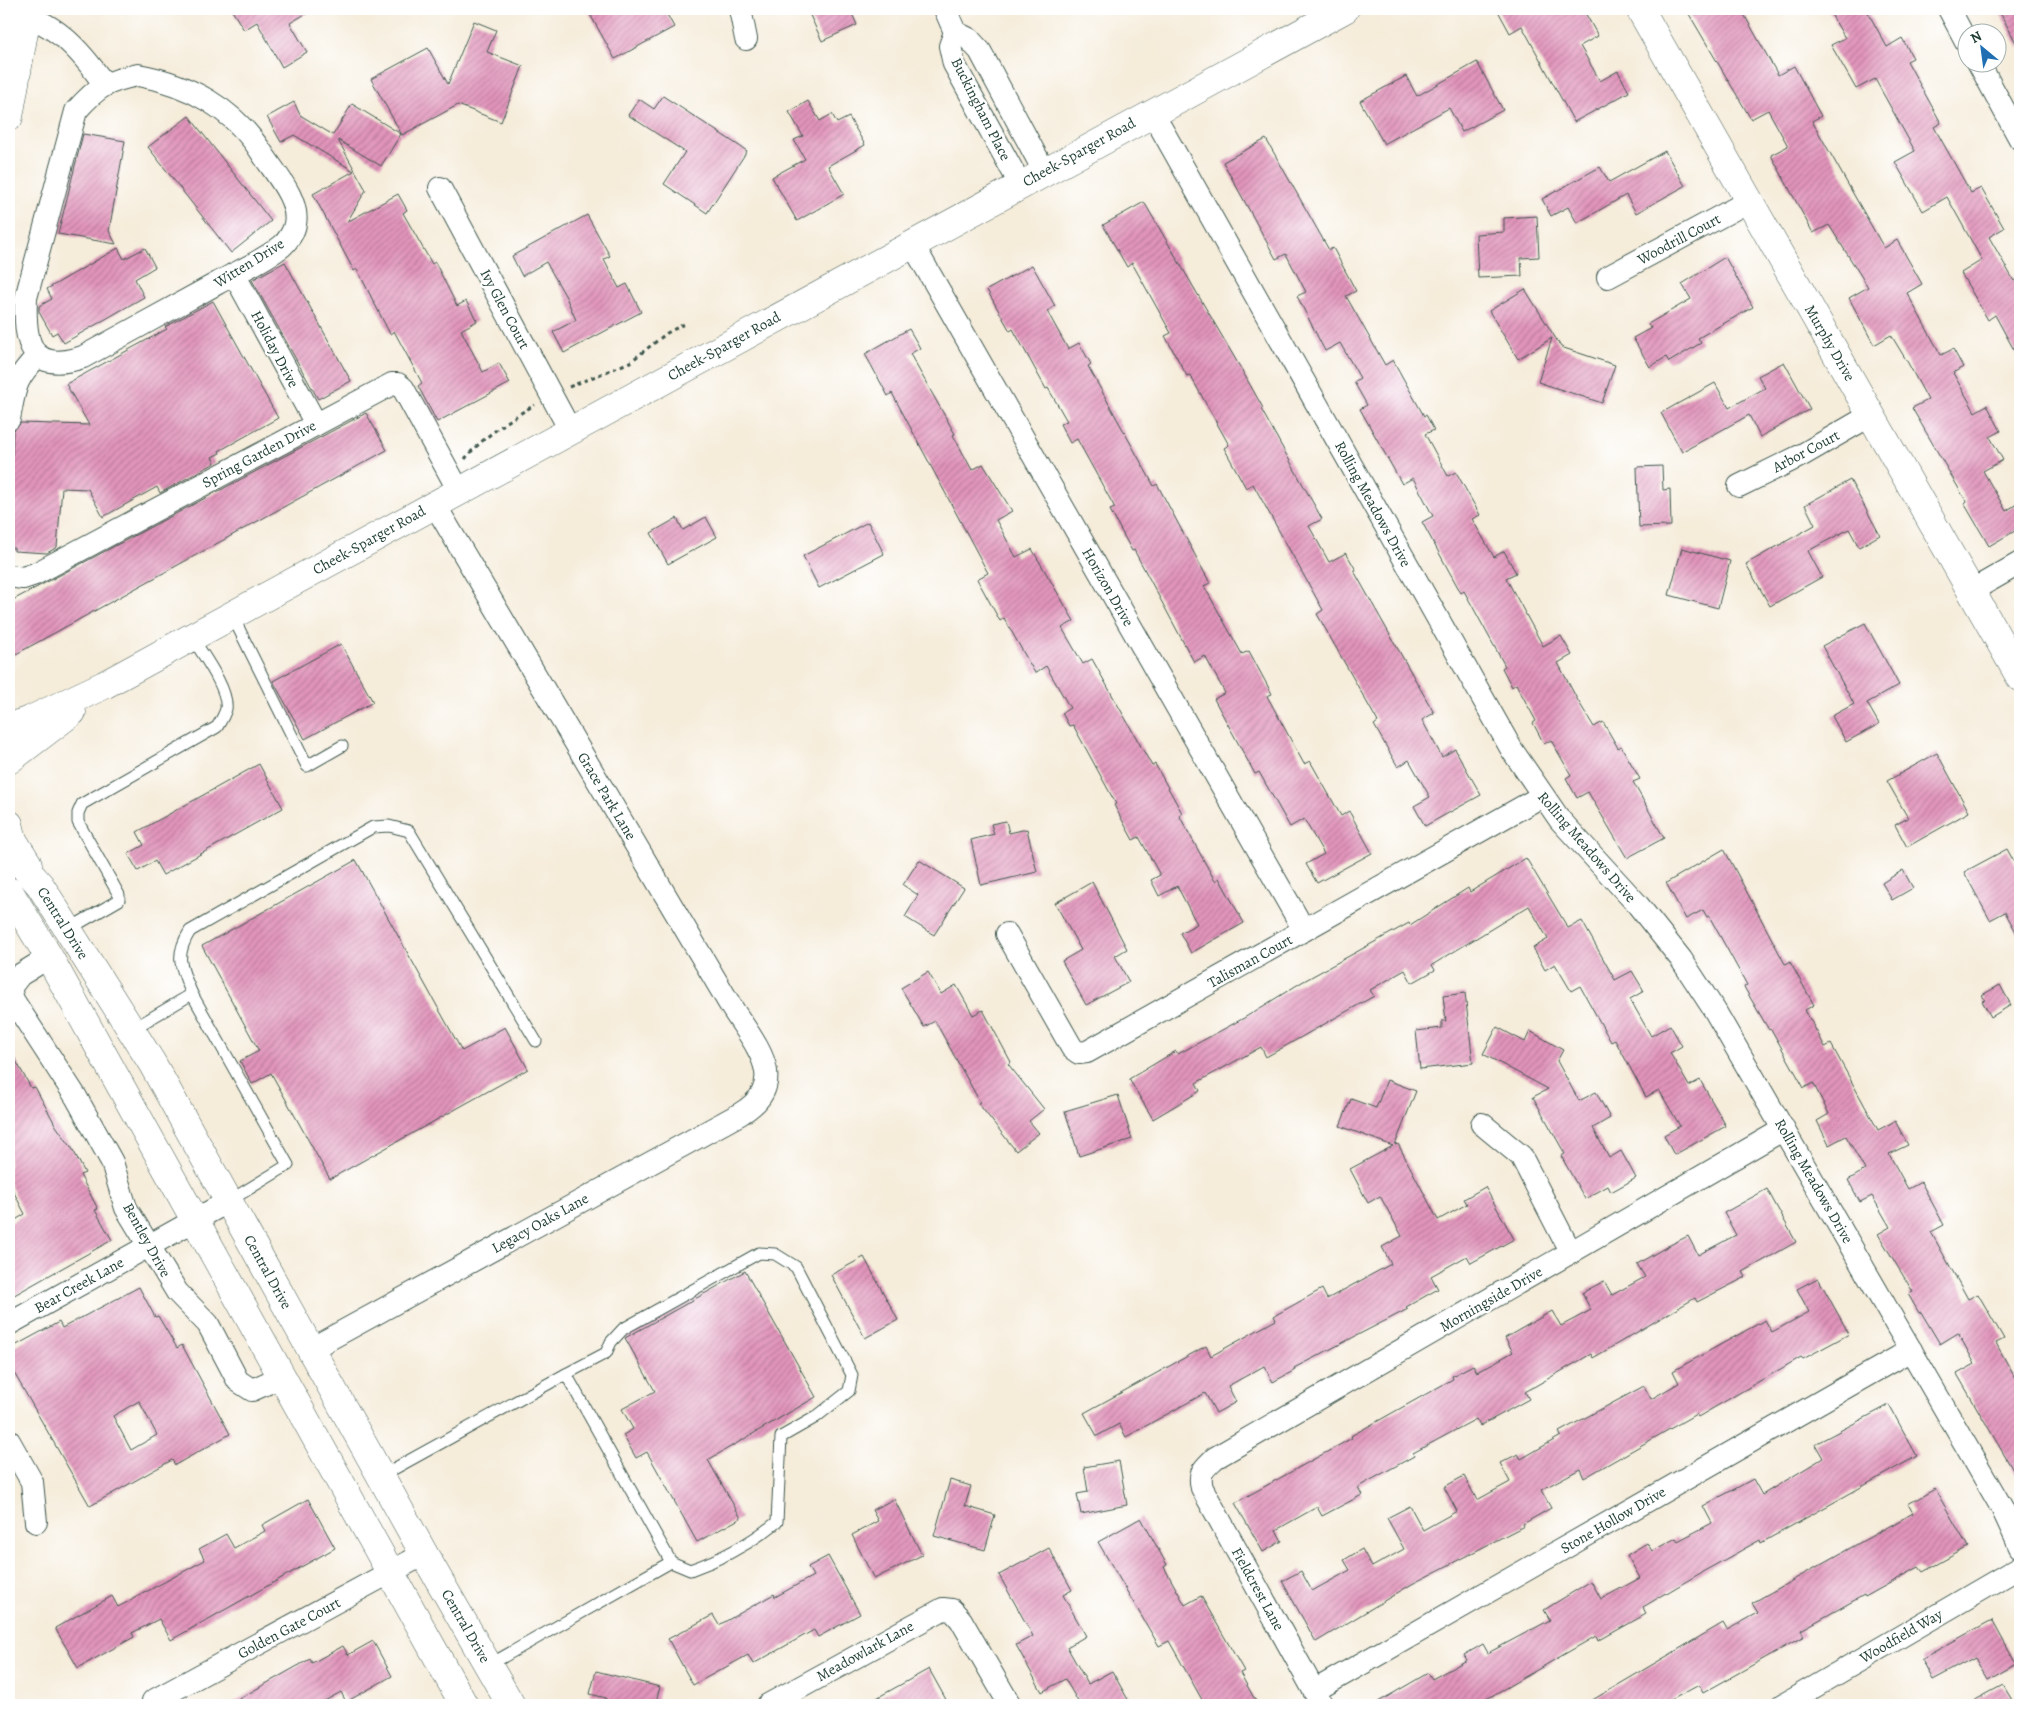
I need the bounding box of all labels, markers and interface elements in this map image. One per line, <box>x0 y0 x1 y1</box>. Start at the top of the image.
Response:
north arrow <box>1956 22 2006 72</box>
text: N <box>1967 26 1985 48</box>
street label: Buckingham Place <box>946 54 1016 164</box>
street label: Cheek-Sparger Road <box>1019 112 1140 191</box>
street label: Woodrill Court <box>1633 209 1724 270</box>
street label: Witten Drive <box>209 233 288 293</box>
street label: Ivy Glen Court <box>475 265 535 353</box>
street label: Murphy Drive <box>1800 301 1860 385</box>
street label: Cheek-Sparger Road <box>664 306 785 385</box>
street label: Holiday Drive <box>246 307 304 391</box>
street label: Spring Garden Drive <box>198 415 320 493</box>
street label: Arbor Court <box>1768 425 1843 478</box>
street label: Rolling Meadows Drive <box>1330 437 1416 571</box>
street label: Cheek-Sparger Road <box>309 500 430 579</box>
street label: Horizon Drive <box>1077 544 1139 630</box>
street label: Grace Park Lane <box>573 749 641 844</box>
street label: Rolling Meadows Drive <box>1533 787 1641 907</box>
street label: Central Drive <box>33 883 93 963</box>
street label: Talisman Court <box>1204 929 1296 993</box>
street label: Rolling Meadows Drive <box>1770 1115 1858 1247</box>
street label: Legacy Oaks Lane <box>488 1188 592 1258</box>
street label: Bentley Drive <box>118 1199 176 1281</box>
street label: Central Drive <box>239 1231 297 1313</box>
street label: Bear Creek Lane <box>31 1252 128 1318</box>
street label: Morningside Drive <box>1436 1261 1546 1337</box>
street label: Stone Hollow Drive <box>1557 1482 1670 1558</box>
street label: Fieldcrest Lane <box>1227 1544 1289 1634</box>
street label: Central Drive <box>437 1586 495 1667</box>
street label: Golden Gate Court <box>234 1592 344 1664</box>
street label: Woodfield Way <box>1855 1604 1946 1668</box>
street label: Meadowlark Lane <box>813 1616 917 1686</box>

